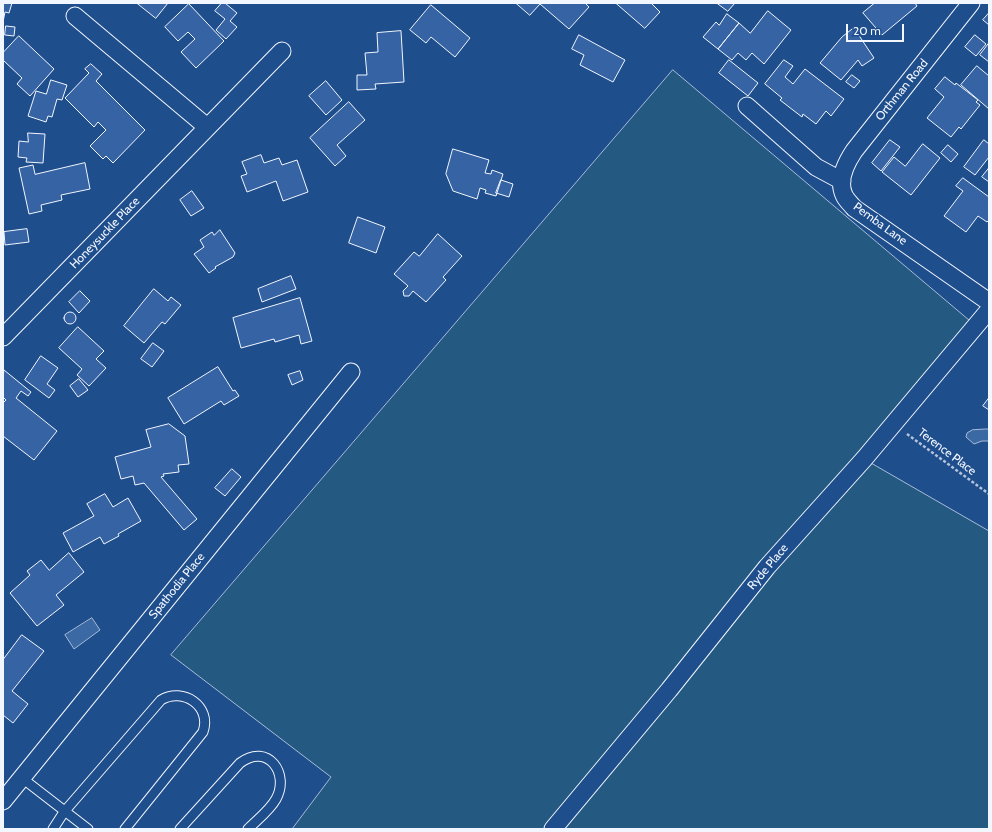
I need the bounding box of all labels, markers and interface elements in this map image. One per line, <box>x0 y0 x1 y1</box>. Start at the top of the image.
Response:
scale bar <box>848 16 906 42</box>
text: 20 m <box>853 23 881 38</box>
street label: Orthman Road <box>873 56 931 124</box>
street label: Honeysuckle Place <box>67 194 143 272</box>
street label: Pemba Lane <box>850 200 910 248</box>
street label: Terence Place <box>915 425 979 479</box>
street label: Ryde Place <box>745 541 791 593</box>
street label: Spathodia Place <box>146 550 208 622</box>

